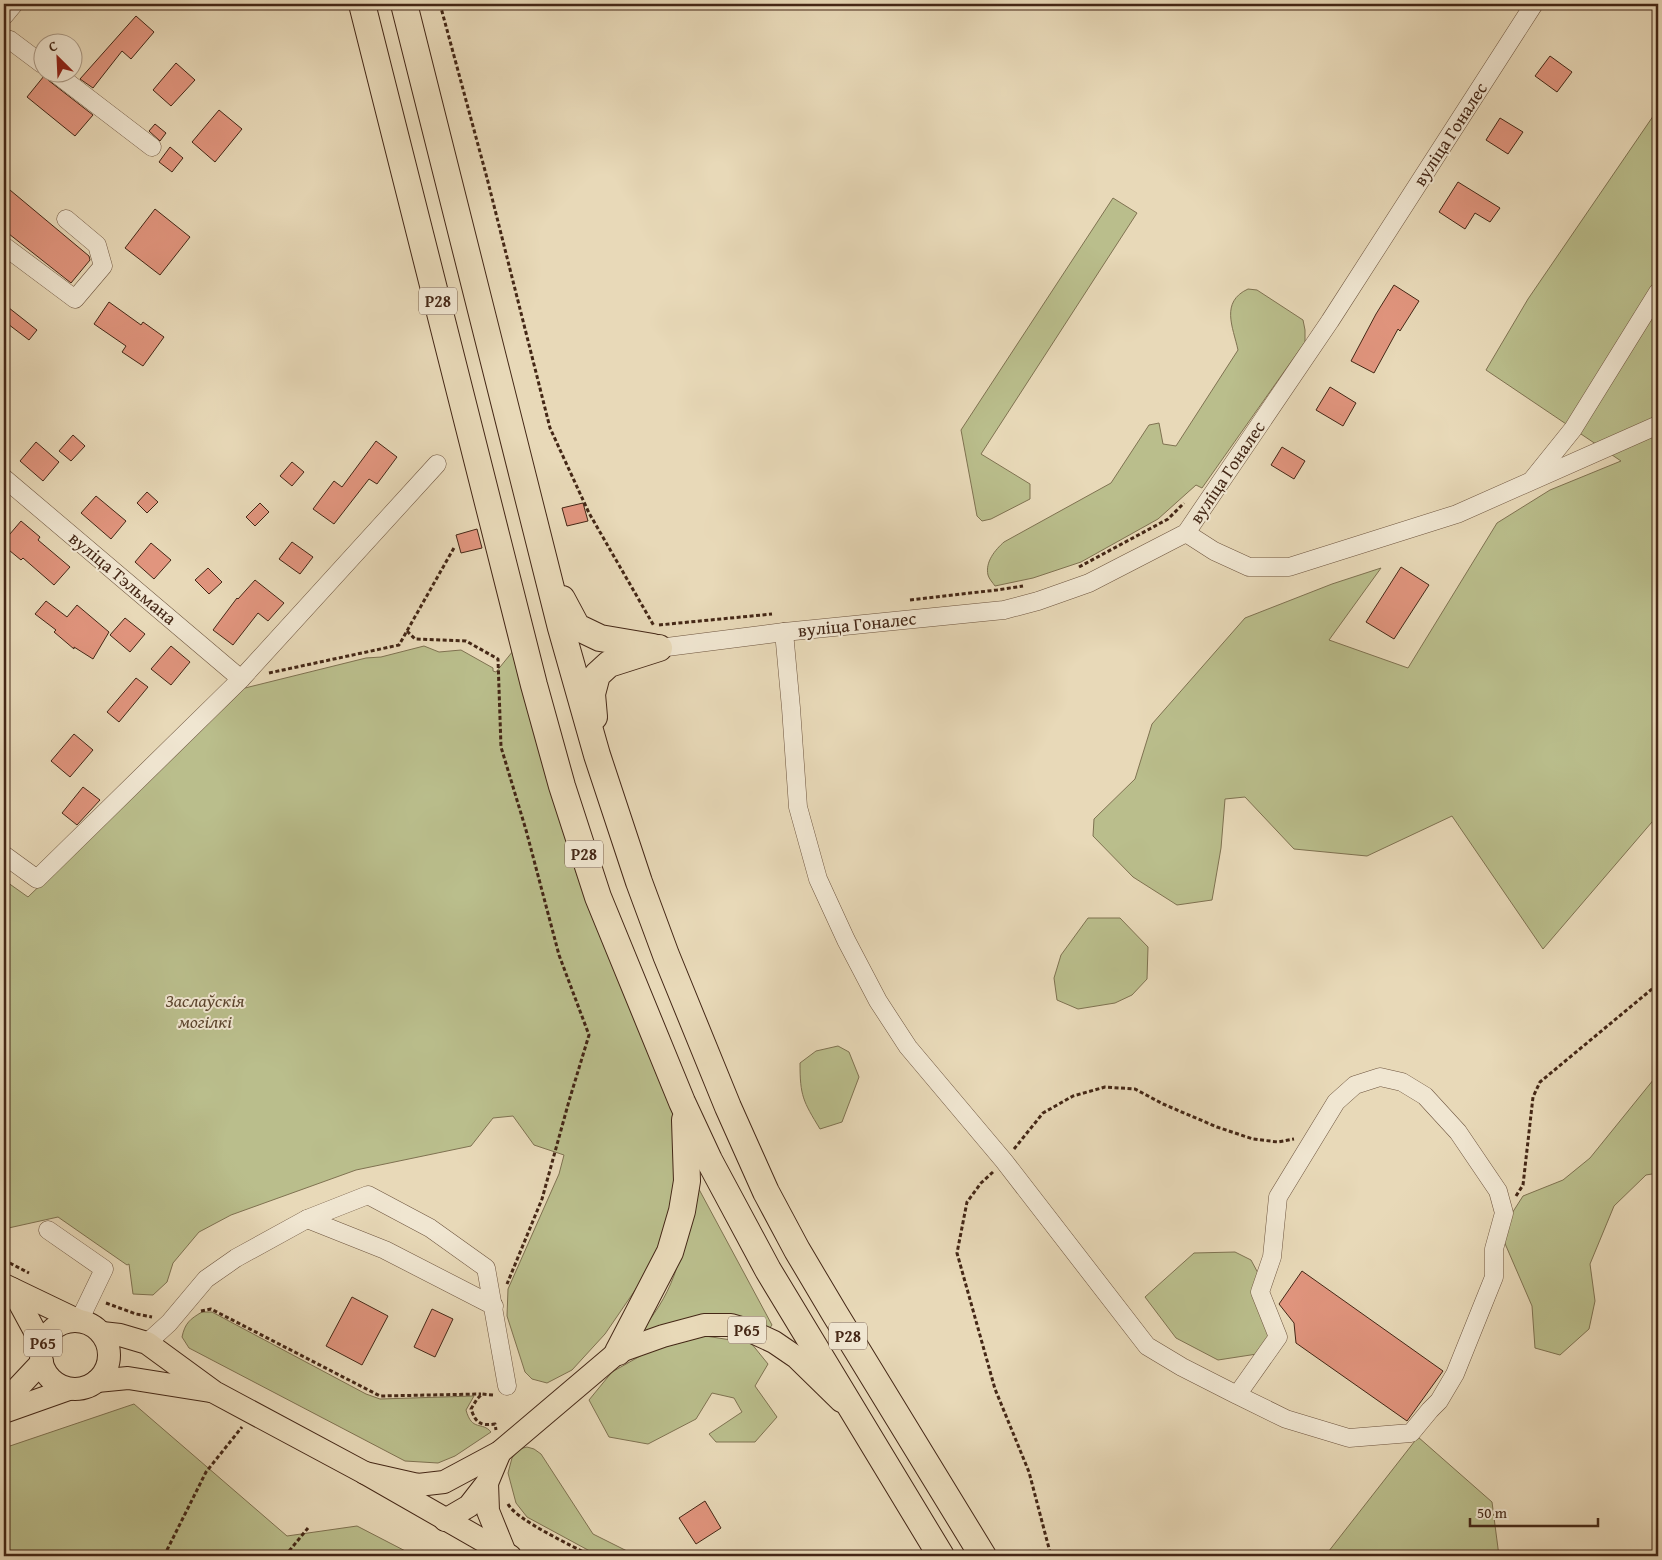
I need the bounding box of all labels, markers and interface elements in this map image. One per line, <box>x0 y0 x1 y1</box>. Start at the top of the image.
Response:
north arrow <box>32 32 82 82</box>
text: С <box>45 35 60 57</box>
street label: вуліца Гоналес <box>1406 77 1494 191</box>
road number: Р28 <box>419 288 457 314</box>
street label: вуліца Гоналес <box>1183 415 1271 529</box>
street label: вуліца Тэльмана <box>63 525 183 631</box>
street label: вуліца Гоналес <box>796 604 918 644</box>
road number: Р28 <box>565 841 603 868</box>
park label: Заслаўскія могілкі <box>165 987 245 1035</box>
road number: Р65 <box>728 1316 766 1344</box>
road number: Р28 <box>829 1322 867 1350</box>
road number: Р65 <box>24 1330 62 1356</box>
scale bar <box>1470 1495 1597 1527</box>
text: 50 m <box>1477 1502 1508 1523</box>

